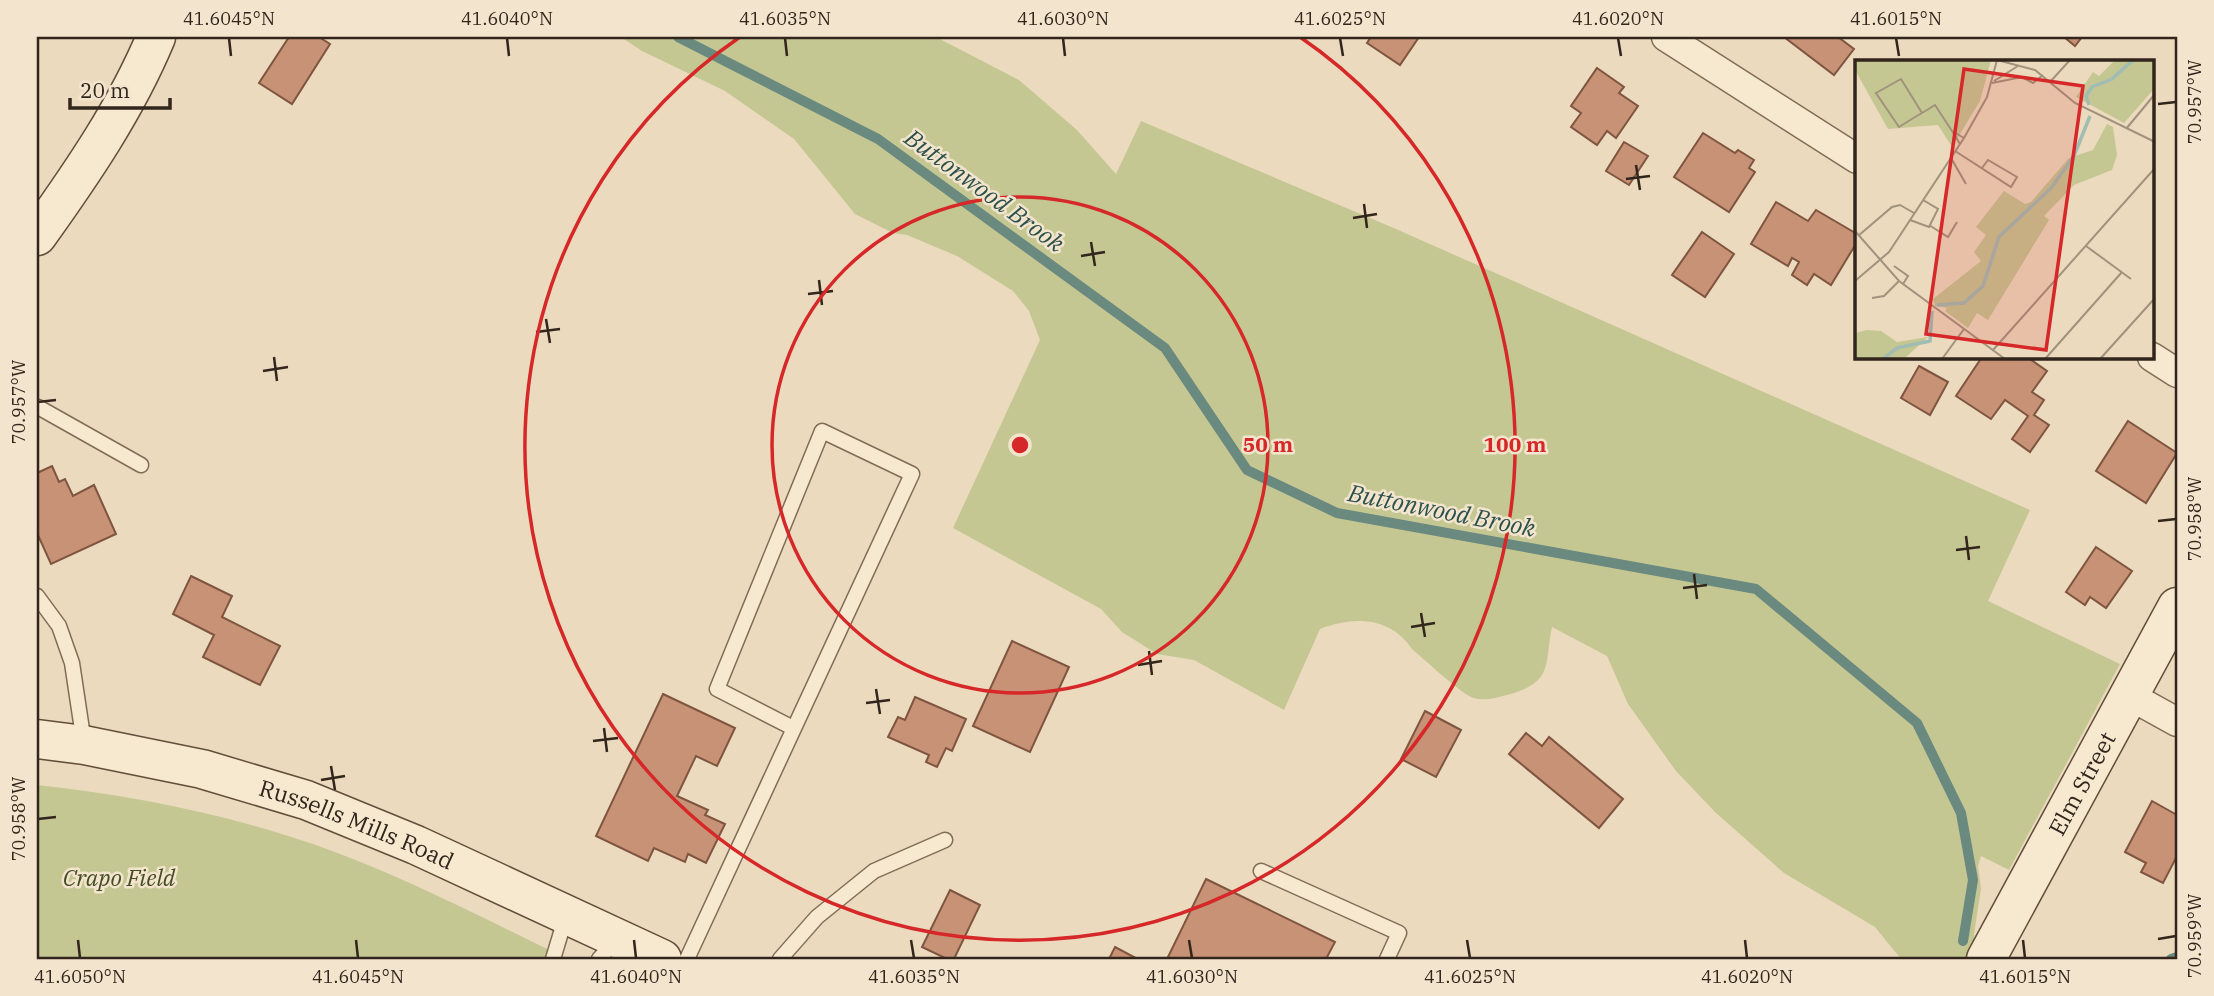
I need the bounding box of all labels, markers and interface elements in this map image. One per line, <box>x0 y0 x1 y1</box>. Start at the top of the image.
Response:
text: 41.6045°N <box>183 7 275 30</box>
text: 41.6040°N <box>461 7 553 30</box>
text: 41.6035°N <box>739 7 831 30</box>
text: 41.6030°N <box>1017 7 1109 30</box>
text: 41.6025°N <box>1294 7 1386 30</box>
text: 41.6020°N <box>1572 7 1664 30</box>
text: 41.6015°N <box>1850 7 1942 30</box>
text: 70.957°W <box>2183 59 2206 144</box>
inset map <box>1855 60 2154 359</box>
scale bar <box>70 66 170 110</box>
text: 20 m <box>80 76 130 104</box>
water label: Buttonwood Brook <box>898 121 1071 259</box>
text: 70.957°W <box>7 359 30 444</box>
text: 50 m <box>1243 430 1293 458</box>
text: 100 m <box>1483 430 1547 458</box>
centre of rings <box>1008 433 1032 457</box>
water label: Buttonwood Brook <box>1345 476 1539 544</box>
text: 70.958°W <box>2183 476 2206 561</box>
street label: Elm Street <box>2041 726 2122 840</box>
street label: Russells Mills Road <box>256 772 459 876</box>
text: 70.958°W <box>7 776 30 861</box>
park label: Crapo Field <box>63 862 176 892</box>
text: 70.959°W <box>2183 893 2206 978</box>
text: 41.6050°N <box>34 965 126 988</box>
text: 41.6045°N <box>312 965 404 988</box>
text: 41.6040°N <box>590 965 682 988</box>
text: 41.6035°N <box>868 965 960 988</box>
text: 41.6030°N <box>1146 965 1238 988</box>
text: 41.6025°N <box>1424 965 1516 988</box>
text: 41.6020°N <box>1701 965 1793 988</box>
text: 41.6015°N <box>1979 965 2071 988</box>

